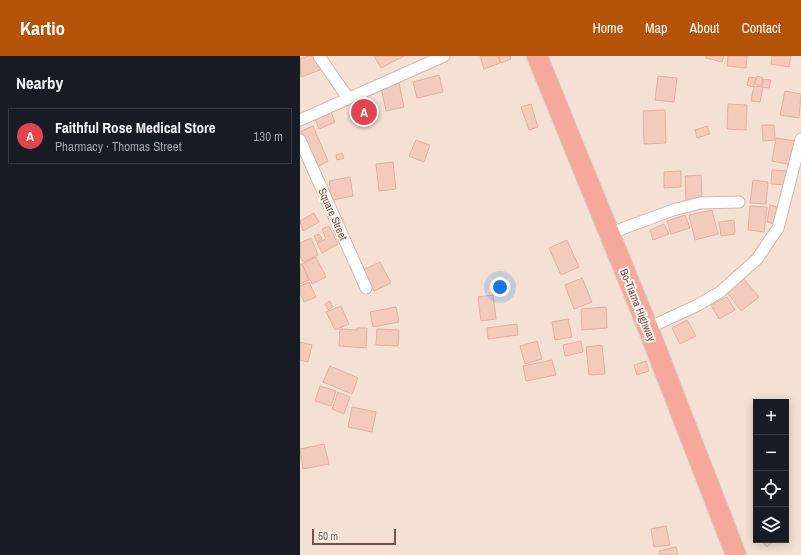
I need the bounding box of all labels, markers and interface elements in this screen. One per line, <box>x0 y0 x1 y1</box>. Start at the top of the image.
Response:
text: Kartio <box>20 15 65 41</box>
text: Home <box>592 19 623 37</box>
text: Map <box>645 19 667 37</box>
text: About <box>689 19 719 37</box>
text: Contact <box>741 19 781 37</box>
text: Nearby <box>16 71 63 94</box>
pin: A <box>351 97 377 127</box>
text: Faithful Rose Medical Store <box>55 117 216 138</box>
text: A <box>26 128 34 145</box>
text: 130 m <box>253 128 283 145</box>
text: Pharmacy · Thomas Street <box>55 138 182 155</box>
street label: Square Street <box>315 186 351 243</box>
street label: Bo-Tiama Highway <box>617 267 659 344</box>
your location <box>490 277 510 297</box>
map controls <box>753 399 789 543</box>
button: + <box>753 399 789 435</box>
button: − <box>753 435 789 471</box>
button: locate <box>753 471 789 507</box>
button: layers <box>753 507 789 543</box>
scale bar <box>312 527 396 546</box>
text: 50 m <box>318 529 338 543</box>

